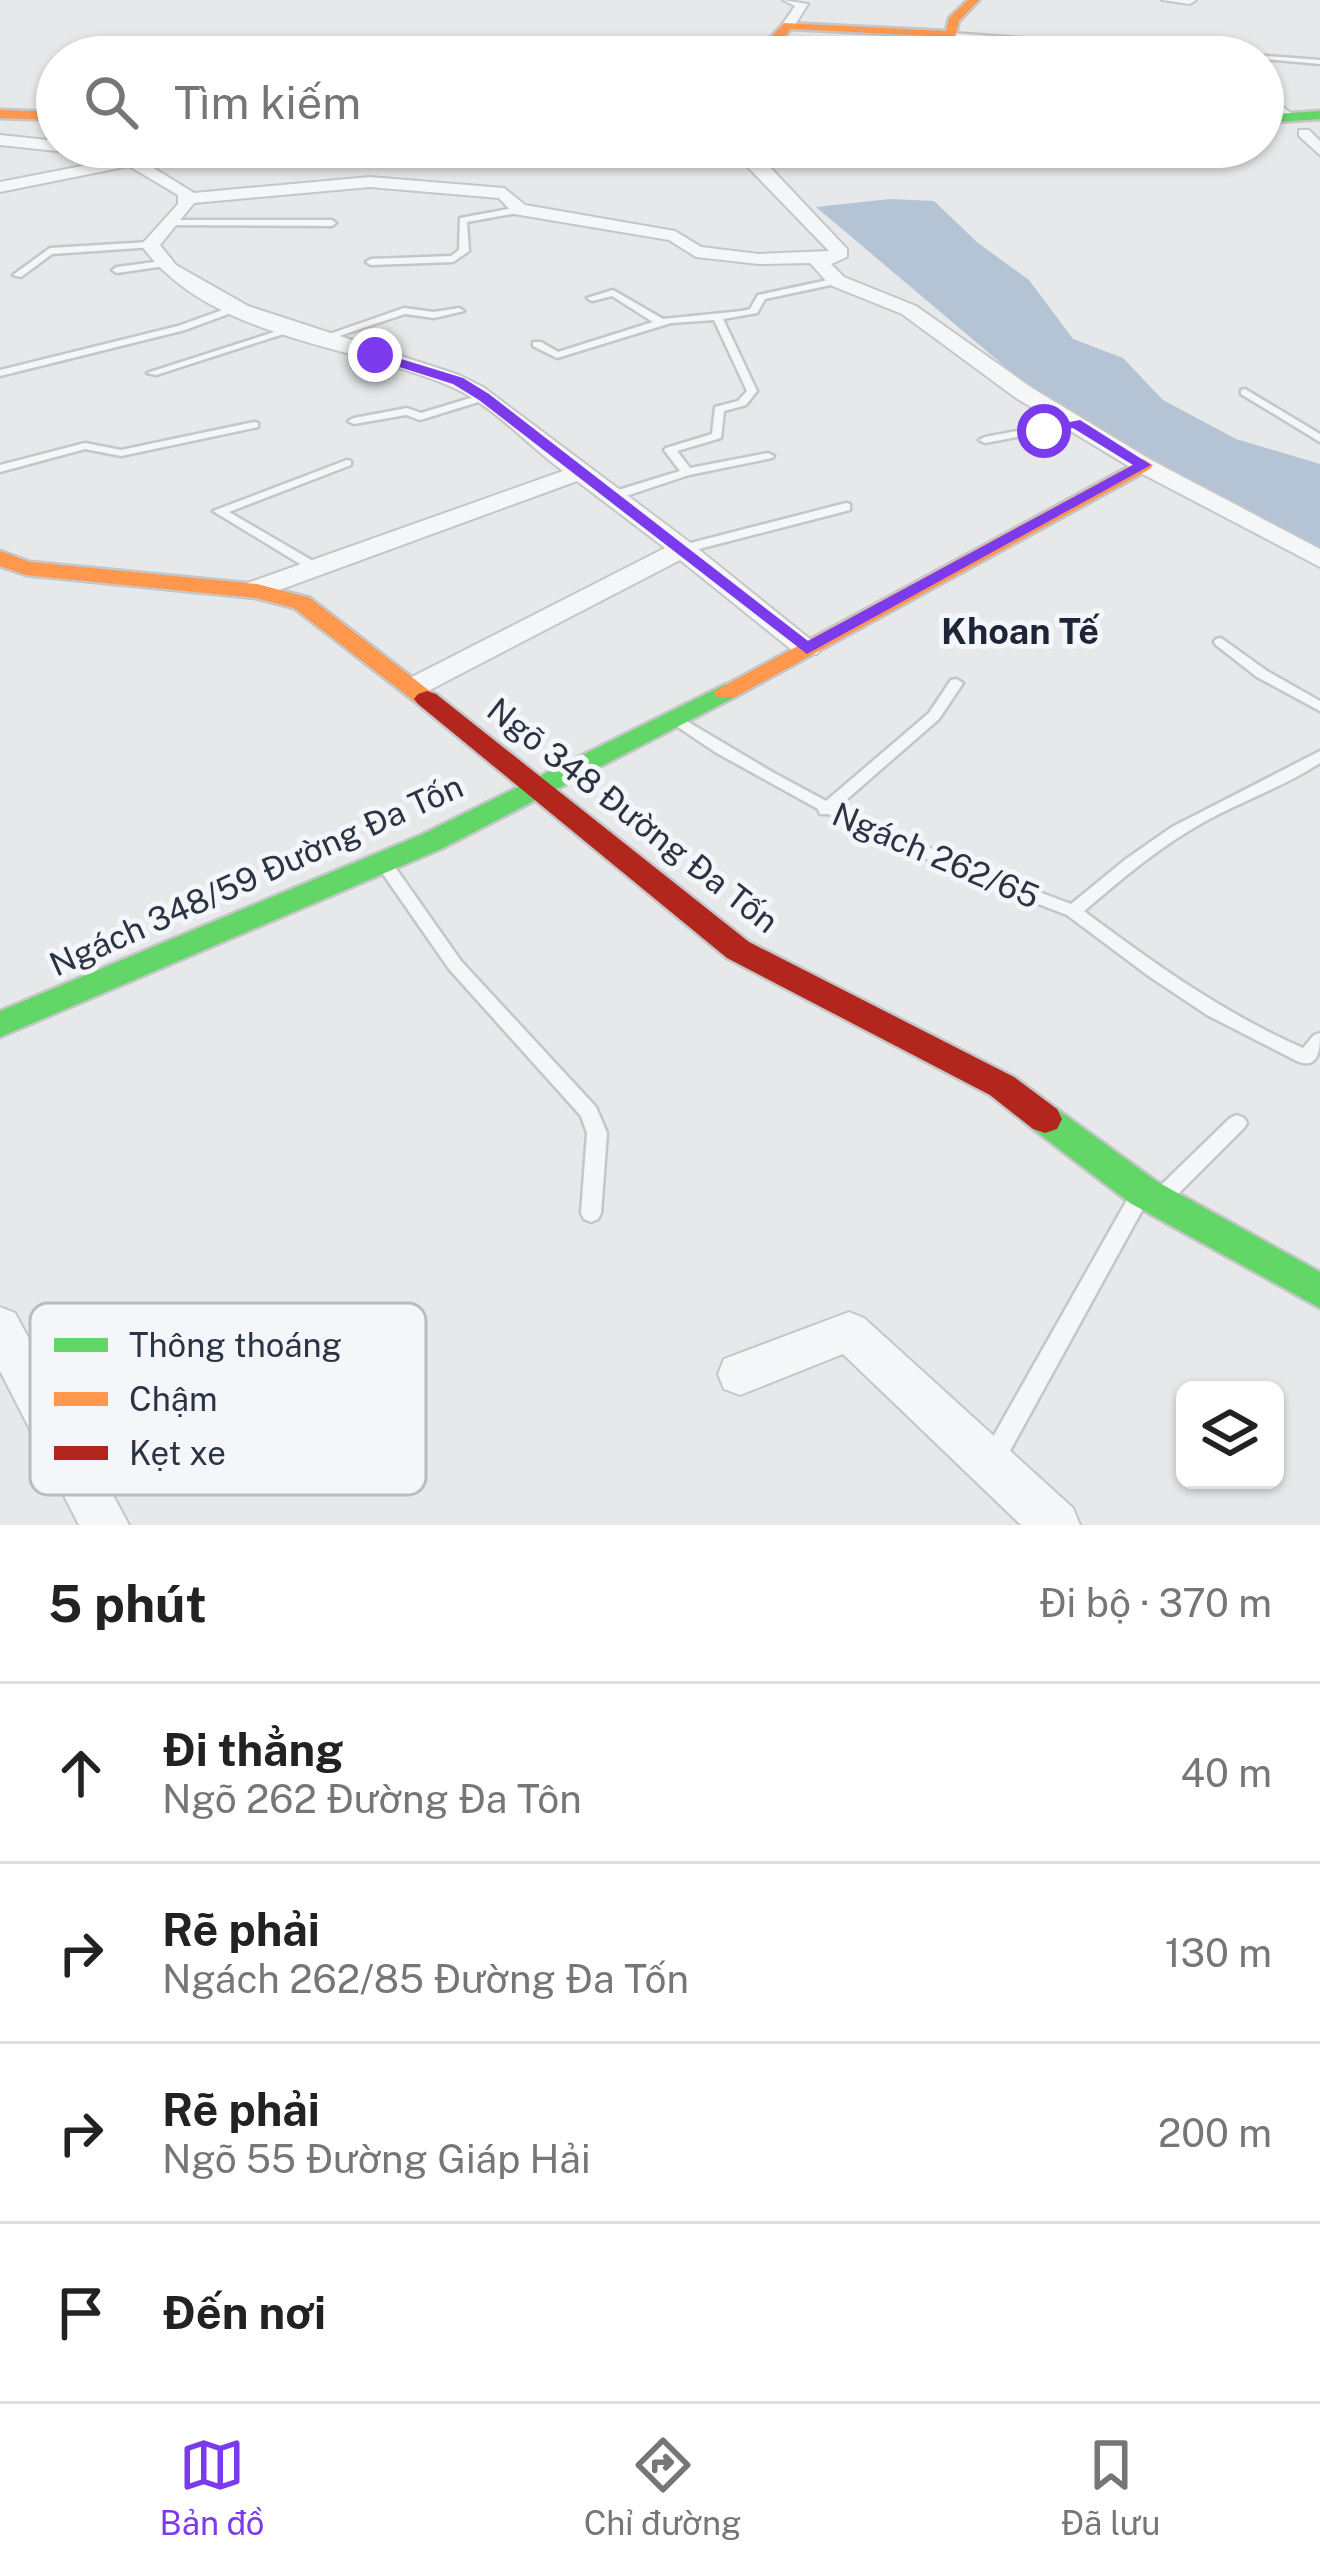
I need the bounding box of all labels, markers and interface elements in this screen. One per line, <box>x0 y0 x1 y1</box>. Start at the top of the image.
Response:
search box <box>36 36 1284 168</box>
icon: search <box>78 69 144 135</box>
text: Tìm kiếm <box>174 76 361 129</box>
route end <box>348 328 402 382</box>
route start <box>1017 404 1071 458</box>
district label: Khoan Tế <box>941 610 1100 652</box>
street label: Ngõ 348 Đường Đa Tốn <box>480 690 786 940</box>
street label: Ngách 348/59 Đường Đa Tốn <box>44 767 468 983</box>
street label: Ngách 262/65 <box>827 794 1045 916</box>
legend <box>30 1303 426 1495</box>
text: Thông thoáng <box>129 1326 342 1364</box>
text: Chậm <box>129 1380 217 1418</box>
map controls <box>1176 1381 1284 1489</box>
button: layers <box>1176 1381 1284 1489</box>
text: Kẹt xe <box>129 1434 226 1472</box>
text: 5 phút <box>48 1574 207 1633</box>
text: Đi bộ · 370 m <box>1039 1580 1272 1626</box>
text: Đi thẳng <box>162 1723 344 1776</box>
icon: ahead <box>48 1740 114 1806</box>
text: 40 m <box>1180 1750 1272 1796</box>
text: Ngõ 262 Đường Đa Tôn <box>162 1776 582 1822</box>
text: Rẽ phải <box>162 1903 320 1956</box>
icon: right <box>48 1920 114 1986</box>
text: 130 m <box>1165 1930 1272 1976</box>
text: Ngách 262/85 Đường Đa Tốn <box>162 1956 689 2002</box>
text: Rẽ phải <box>162 2083 320 2136</box>
icon: right <box>48 2100 114 2166</box>
text: 200 m <box>1158 2110 1272 2156</box>
text: Ngõ 55 Đường Giáp Hải <box>162 2136 591 2182</box>
icon: arrive <box>48 2280 114 2346</box>
text: Đến nơi <box>162 2286 326 2339</box>
tab: Bản đồ <box>160 2432 264 2542</box>
tab: Chỉ đường <box>584 2432 742 2542</box>
tab: Đã lưu <box>1061 2432 1160 2542</box>

